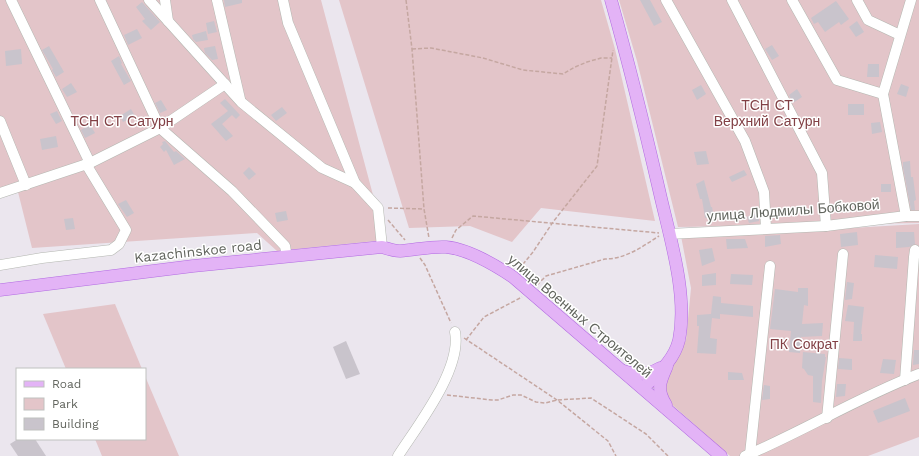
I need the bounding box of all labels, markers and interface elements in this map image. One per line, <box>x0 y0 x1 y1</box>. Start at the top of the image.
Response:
park label: ТСН СТ Верхний Сатурн <box>714 97 820 129</box>
park label: ТСН СТ Сатурн <box>70 113 174 129</box>
street label: улица Людмилы Бобковой <box>706 196 880 224</box>
street label: Kazachinskoe road <box>133 236 263 266</box>
street label: улица Военных Строителей <box>505 251 655 381</box>
park label: ПК Сократ <box>770 336 839 352</box>
legend <box>16 368 146 440</box>
text: Road <box>52 377 81 391</box>
text: Park <box>52 397 78 411</box>
text: Building <box>52 417 99 431</box>

